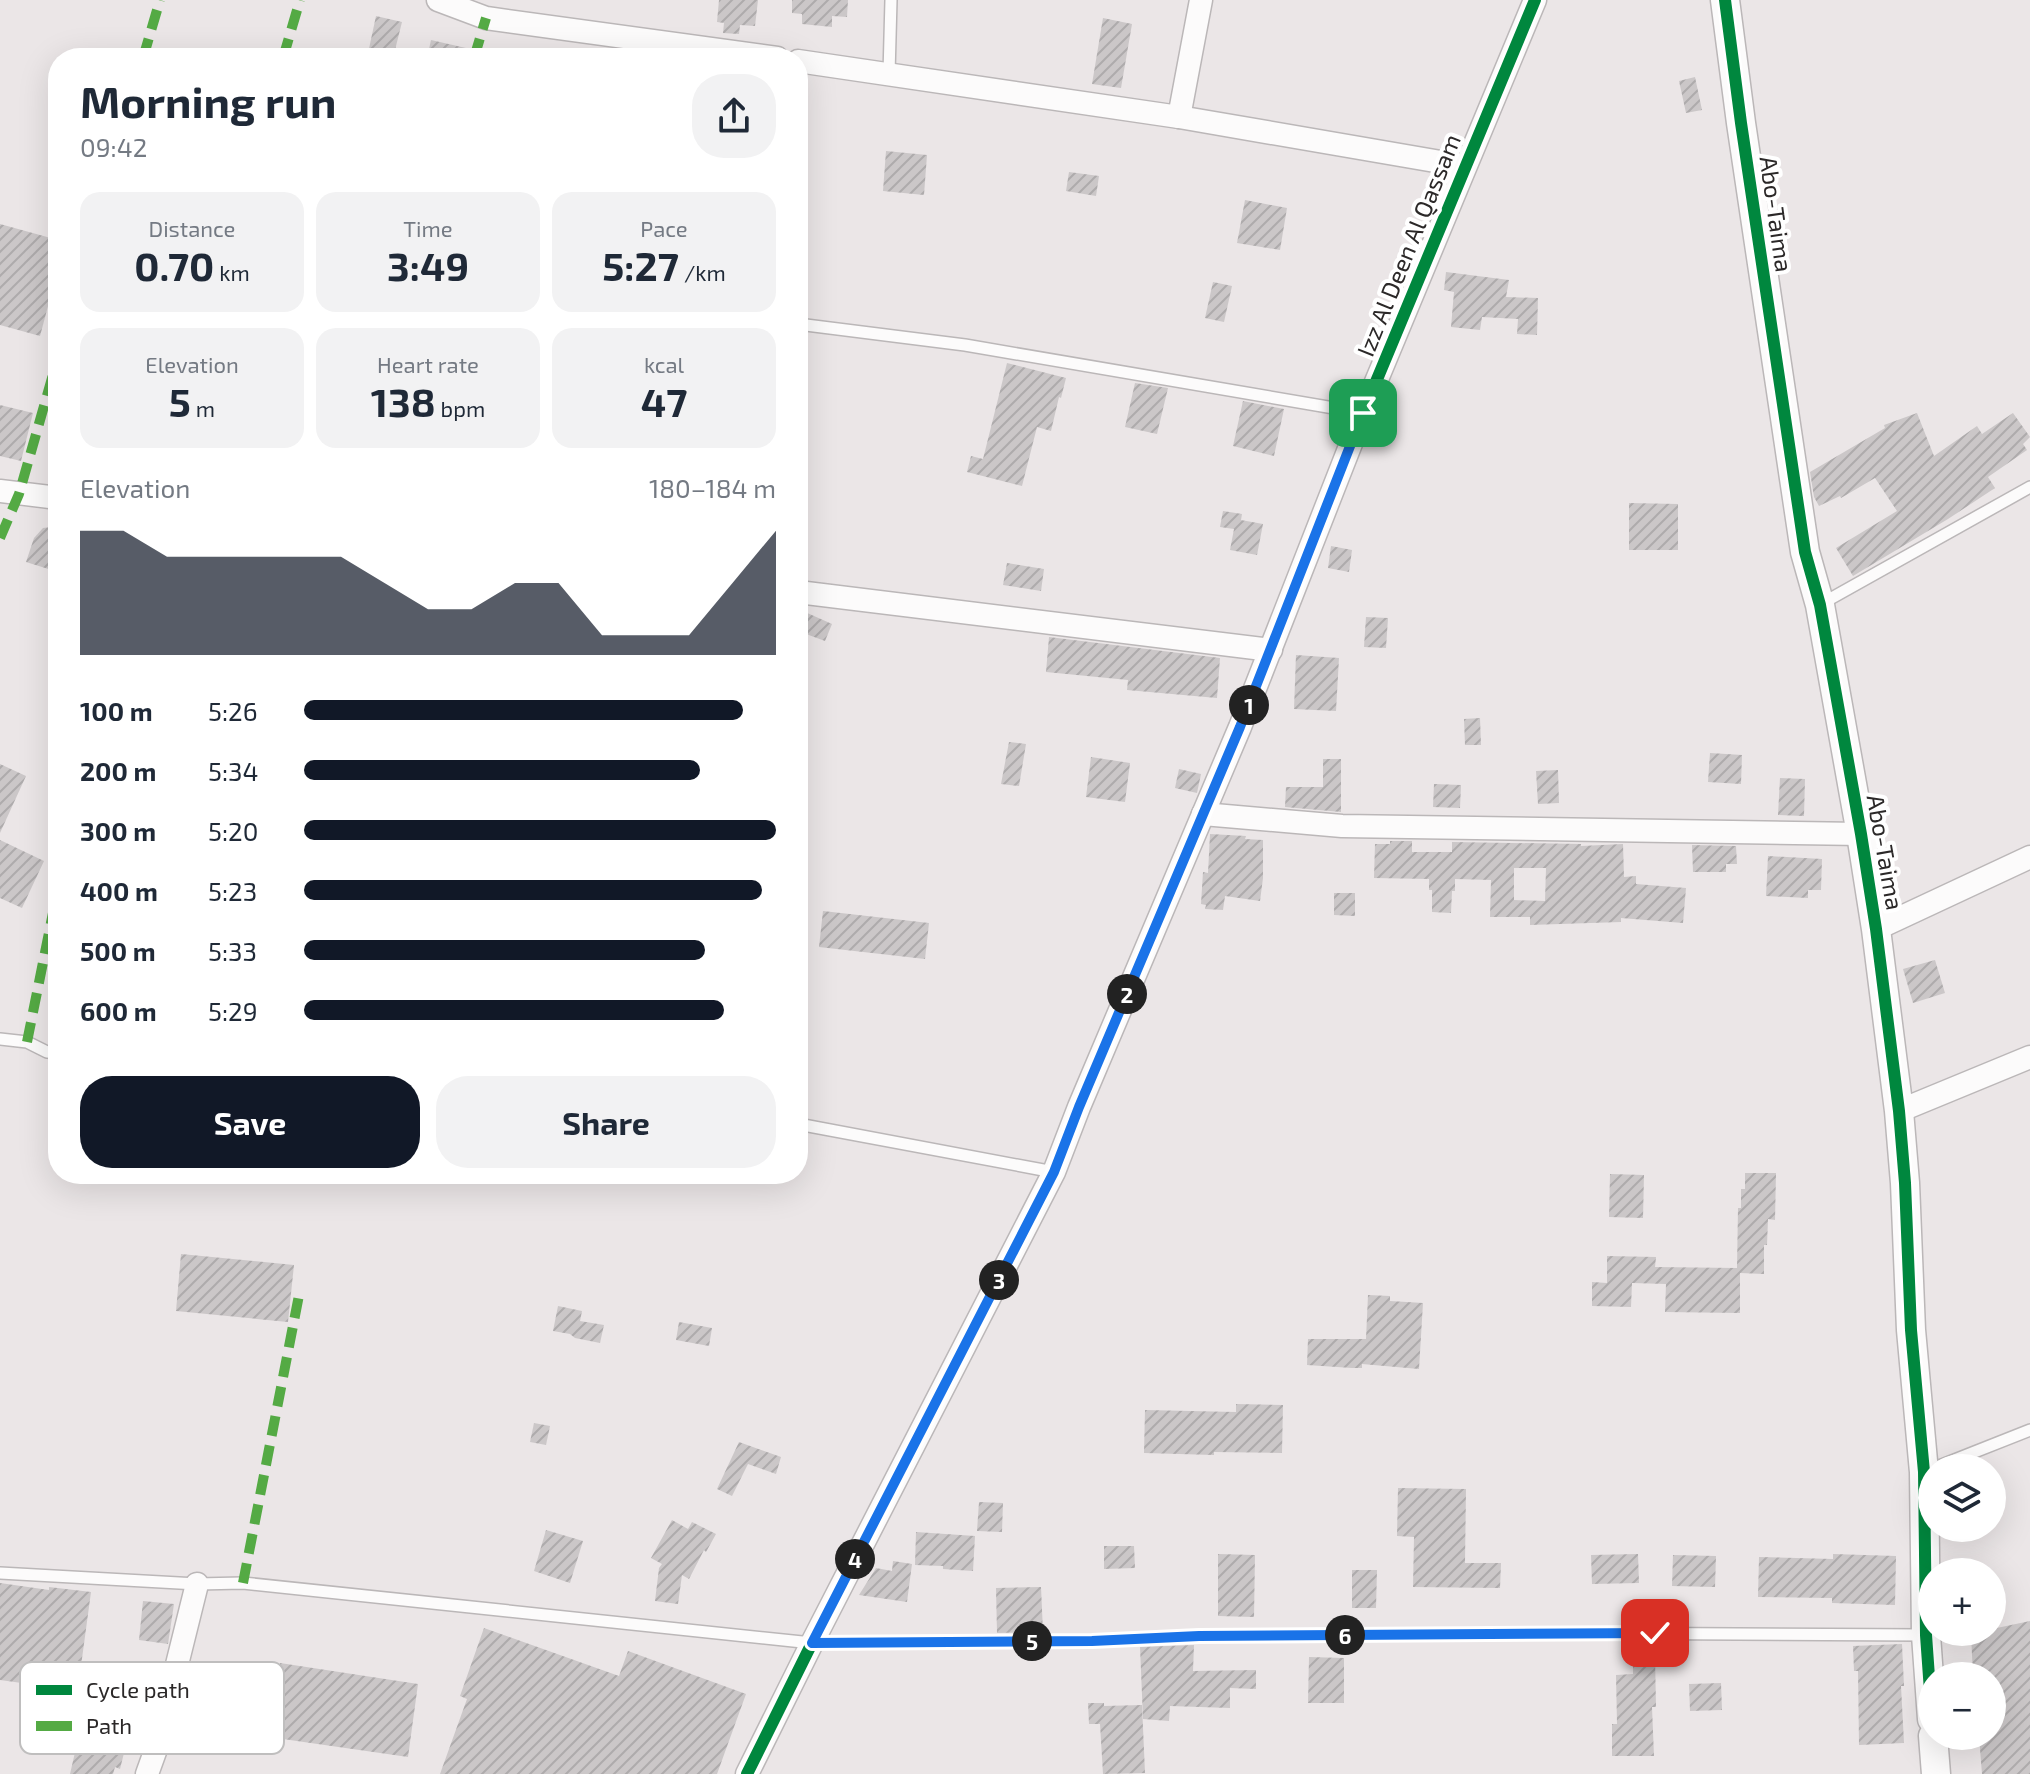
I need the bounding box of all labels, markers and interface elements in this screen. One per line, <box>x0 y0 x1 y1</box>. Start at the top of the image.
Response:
text: Morning run <box>80 74 336 127</box>
button: share <box>692 74 776 158</box>
street label: Izz Al Deen Al Qassam <box>1350 130 1466 360</box>
text: 09:42 <box>80 131 147 162</box>
street label: Abo-Taima <box>1755 154 1799 274</box>
text: Distance <box>149 215 235 241</box>
text: Time <box>403 215 453 241</box>
text: Pace <box>640 215 688 241</box>
text: 0.70 <box>134 241 214 289</box>
text: 3:49 <box>387 241 469 289</box>
text: 5:27 <box>602 241 679 289</box>
text: km <box>214 259 250 285</box>
text: /km <box>679 259 726 285</box>
text: Elevation <box>145 351 239 377</box>
text: Heart rate <box>377 351 479 377</box>
text: kcal <box>644 351 684 377</box>
text: 5 <box>169 377 191 425</box>
text: 138 <box>371 377 436 425</box>
text: 47 <box>641 377 687 425</box>
pin <box>1329 379 1397 447</box>
icon: arrive <box>1341 391 1385 435</box>
text: m <box>191 395 215 421</box>
text: bpm <box>436 395 485 421</box>
text: Elevation <box>80 472 190 503</box>
text: 180–184 m <box>649 472 776 503</box>
pin: 1 <box>1229 685 1269 725</box>
text: 1 <box>1244 692 1254 718</box>
text: 100 m <box>80 695 153 726</box>
text: 5:26 <box>208 695 258 726</box>
text: 200 m <box>80 755 156 786</box>
text: 5:34 <box>208 755 259 786</box>
street label: Abo-Taima <box>1862 792 1910 912</box>
text: 300 m <box>80 815 156 846</box>
text: 5:20 <box>208 815 258 846</box>
text: 400 m <box>80 875 158 906</box>
text: 5:23 <box>208 875 257 906</box>
text: 500 m <box>80 935 156 966</box>
text: 5:33 <box>208 935 257 966</box>
pin: 2 <box>1107 974 1147 1014</box>
text: 2 <box>1121 981 1133 1007</box>
text: 600 m <box>80 995 157 1026</box>
text: 5:29 <box>208 995 258 1026</box>
button: Save <box>80 1076 420 1168</box>
button: Share <box>436 1076 776 1168</box>
pin: 3 <box>979 1260 1019 1300</box>
text: 3 <box>993 1267 1005 1293</box>
map controls <box>1918 1454 2006 1750</box>
button: layers <box>1918 1454 2006 1542</box>
pin: 4 <box>835 1539 875 1579</box>
text: 4 <box>848 1546 862 1572</box>
button: + <box>1918 1558 2006 1646</box>
pin <box>1621 1599 1689 1667</box>
icon: check <box>1633 1611 1677 1655</box>
pin: 6 <box>1325 1615 1365 1655</box>
pin: 5 <box>1012 1621 1052 1661</box>
text: 6 <box>1339 1622 1351 1648</box>
text: 5 <box>1026 1628 1038 1654</box>
legend <box>20 1662 284 1754</box>
button: − <box>1918 1662 2006 1750</box>
text: Cycle path <box>86 1676 190 1702</box>
text: Path <box>86 1712 132 1738</box>

